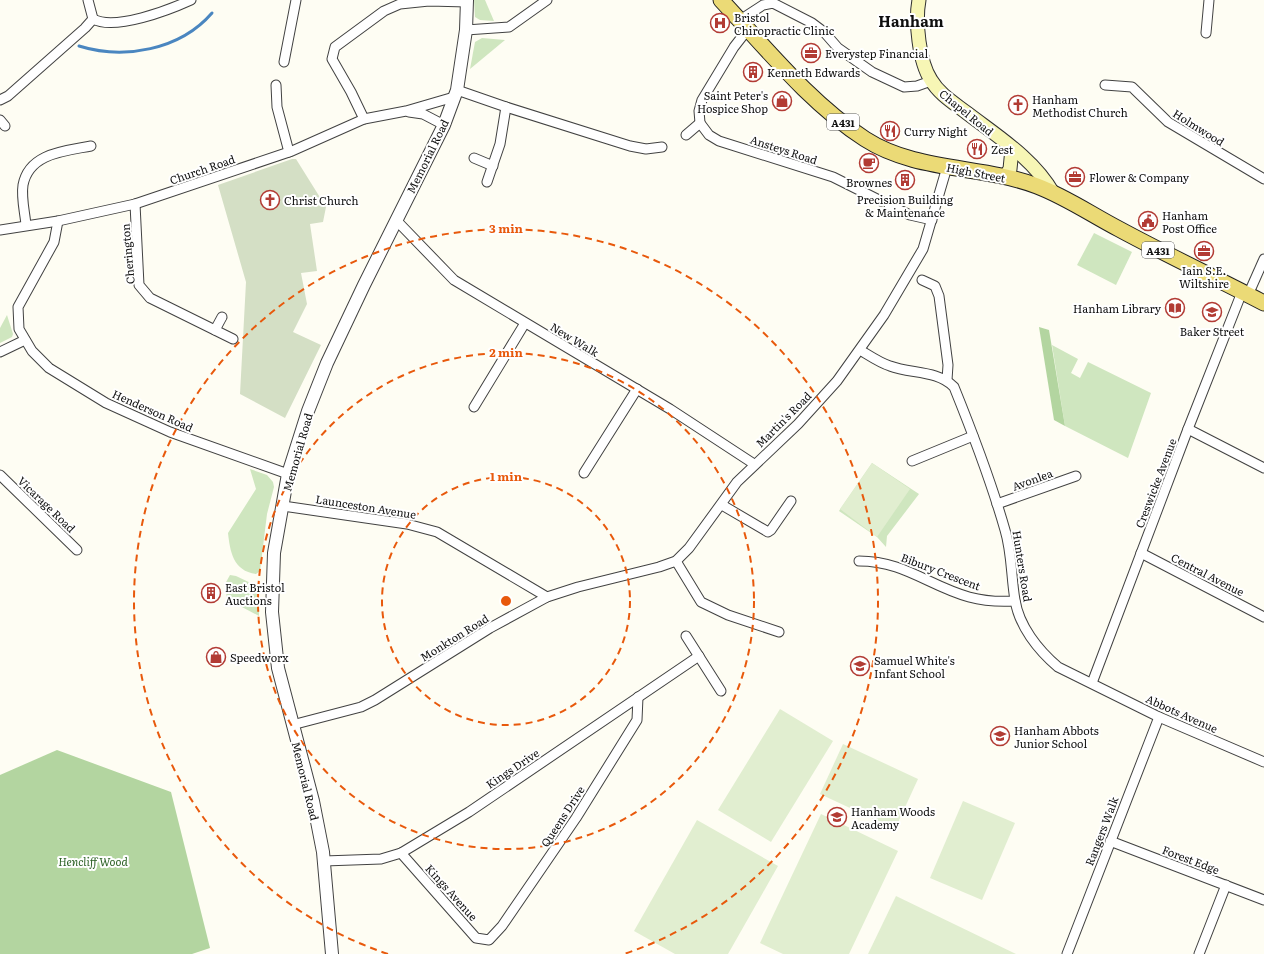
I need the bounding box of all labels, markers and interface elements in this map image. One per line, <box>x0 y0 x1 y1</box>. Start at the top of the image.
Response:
place label: Bristol Chiropractic Clinic <box>734 9 835 38</box>
district label: Hanham <box>878 9 944 32</box>
hospital icon: Bristol Chiropractic Clinic <box>709 12 731 34</box>
office icon: Everystep Financial <box>800 42 822 64</box>
place label: Everystep Financial <box>825 45 928 61</box>
building icon: Kenneth Edwards <box>742 61 764 83</box>
place label: Kenneth Edwards <box>767 64 860 80</box>
street label: Chapel Road <box>936 85 998 139</box>
place label: Saint Peter's Hospice Shop <box>697 87 768 116</box>
shop icon: Saint Peter's Hospice Shop <box>771 90 793 112</box>
place label: Hanham Methodist Church <box>1032 91 1128 120</box>
church icon: Hanham Methodist Church <box>1007 94 1029 116</box>
street label: Holmwood <box>1170 105 1228 149</box>
road number: A431 <box>827 114 859 130</box>
street label: Memorial Road <box>402 116 452 196</box>
restaurant icon: Curry Night <box>879 120 901 142</box>
place label: Curry Night <box>904 123 968 139</box>
street label: Ansteys Road <box>748 131 820 167</box>
restaurant icon: Zest <box>966 138 988 160</box>
place label: Zest <box>991 141 1014 157</box>
street label: Church Road <box>167 150 237 188</box>
cafe icon: Brownes <box>858 152 880 174</box>
street label: High Street <box>945 158 1007 186</box>
office icon: Flower & Company <box>1064 166 1086 188</box>
building icon: Precision Building & Maintenance <box>894 169 916 191</box>
place label: Flower & Company <box>1089 169 1190 185</box>
place label: Brownes <box>846 174 892 190</box>
church icon: Christ Church <box>259 189 281 211</box>
place label: Precision Building & Maintenance <box>857 191 954 220</box>
place label: Christ Church <box>284 192 358 208</box>
place label: Hanham Post Office <box>1162 207 1217 236</box>
public building icon: Hanham Post Office <box>1137 210 1159 232</box>
text: 3 min <box>489 219 524 237</box>
street label: Cherington <box>116 223 138 285</box>
office icon: Iain S.E. Wiltshire <box>1193 240 1215 262</box>
road number: A431 <box>1142 242 1174 258</box>
place label: Iain S.E. Wiltshire <box>1179 262 1229 291</box>
library icon: Hanham Library <box>1164 297 1186 319</box>
place label: Hanham Library <box>1073 300 1162 316</box>
school or university icon: Baker Street <box>1201 301 1223 323</box>
street label: New Walk <box>548 318 603 360</box>
place label: Baker Street <box>1180 323 1245 339</box>
text: 2 min <box>489 343 523 361</box>
street label: Henderson Road <box>110 385 196 435</box>
street label: Martin's Road <box>752 387 815 450</box>
street label: Memorial Road <box>278 411 316 493</box>
street label: Creswicke Avenue <box>1131 436 1180 530</box>
street label: Avonlea <box>1009 464 1055 494</box>
text: 1 min <box>490 467 523 485</box>
street label: Vicarage Road <box>15 472 80 536</box>
street label: Launceston Avenue <box>315 490 418 522</box>
street label: Hunters Road <box>1009 529 1037 603</box>
street label: Bibury Crescent <box>899 549 983 594</box>
street label: Central Avenue <box>1169 549 1248 599</box>
place label: East Bristol Auctions <box>225 579 285 608</box>
building icon: East Bristol Auctions <box>200 582 222 604</box>
centre of rings <box>499 594 513 608</box>
street label: Monkton Road <box>417 609 492 664</box>
shop icon: Speedworx <box>205 646 227 668</box>
place label: Speedworx <box>230 649 289 665</box>
place label: Samuel White's Infant School <box>874 652 955 681</box>
school or university icon: Samuel White's Infant School <box>849 655 871 677</box>
street label: Abbots Avenue <box>1143 690 1221 736</box>
place label: Hanham Abbots Junior School <box>1014 722 1099 751</box>
school or university icon: Hanham Abbots Junior School <box>989 725 1011 747</box>
street label: Memorial Road <box>288 740 324 822</box>
street label: Kings Drive <box>482 744 542 792</box>
street label: Queens Drive <box>536 782 588 850</box>
street label: Rangers Walk <box>1080 794 1122 868</box>
place label: Hanham Woods Academy <box>851 803 935 832</box>
school or university icon: Hanham Woods Academy <box>826 806 848 828</box>
street label: Forest Edge <box>1160 841 1222 877</box>
park label: Hencliff Wood <box>58 853 128 869</box>
street label: Kings Avenue <box>422 860 482 924</box>

